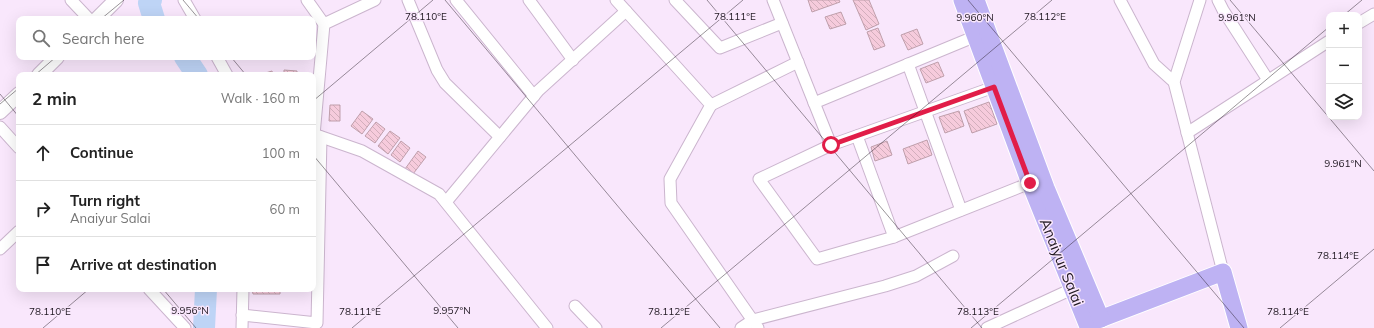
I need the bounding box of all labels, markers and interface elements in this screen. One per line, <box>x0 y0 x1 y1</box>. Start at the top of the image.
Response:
text: 78.110°E <box>405 10 447 23</box>
text: 78.111°E <box>714 10 756 23</box>
text: 78.112°E <box>1024 10 1066 23</box>
text: 9.960°N <box>956 11 994 24</box>
text: 9.961°N <box>1218 11 1256 24</box>
map controls <box>1326 12 1362 120</box>
button: + <box>1326 12 1362 48</box>
search box <box>16 16 316 60</box>
icon: search <box>30 27 52 49</box>
text: Search here <box>62 29 144 48</box>
button: − <box>1326 48 1362 84</box>
button: layers <box>1326 84 1362 120</box>
text: 2 min <box>32 88 77 109</box>
text: Walk · 160 m <box>221 90 300 106</box>
route start <box>822 136 840 154</box>
icon: ahead <box>32 142 54 164</box>
text: Continue <box>70 143 133 162</box>
text: 100 m <box>262 145 300 161</box>
text: 9.961°N <box>1324 157 1362 170</box>
route end <box>1021 174 1039 192</box>
text: Turn right <box>70 191 140 210</box>
icon: right <box>32 198 54 220</box>
text: 60 m <box>270 201 300 217</box>
text: Anaiyur Salai <box>70 210 150 226</box>
street label: Anaiyur Salai <box>1036 215 1088 309</box>
text: 78.114°E <box>1317 249 1359 262</box>
icon: arrive <box>32 254 54 276</box>
text: Arrive at destination <box>70 255 217 274</box>
text: 9.956°N <box>171 304 209 317</box>
text: 9.957°N <box>433 304 471 317</box>
text: 78.110°E <box>29 305 71 318</box>
text: 78.111°E <box>339 305 381 318</box>
text: 78.112°E <box>648 305 690 318</box>
text: 78.113°E <box>957 305 999 318</box>
text: 78.114°E <box>1267 305 1309 318</box>

